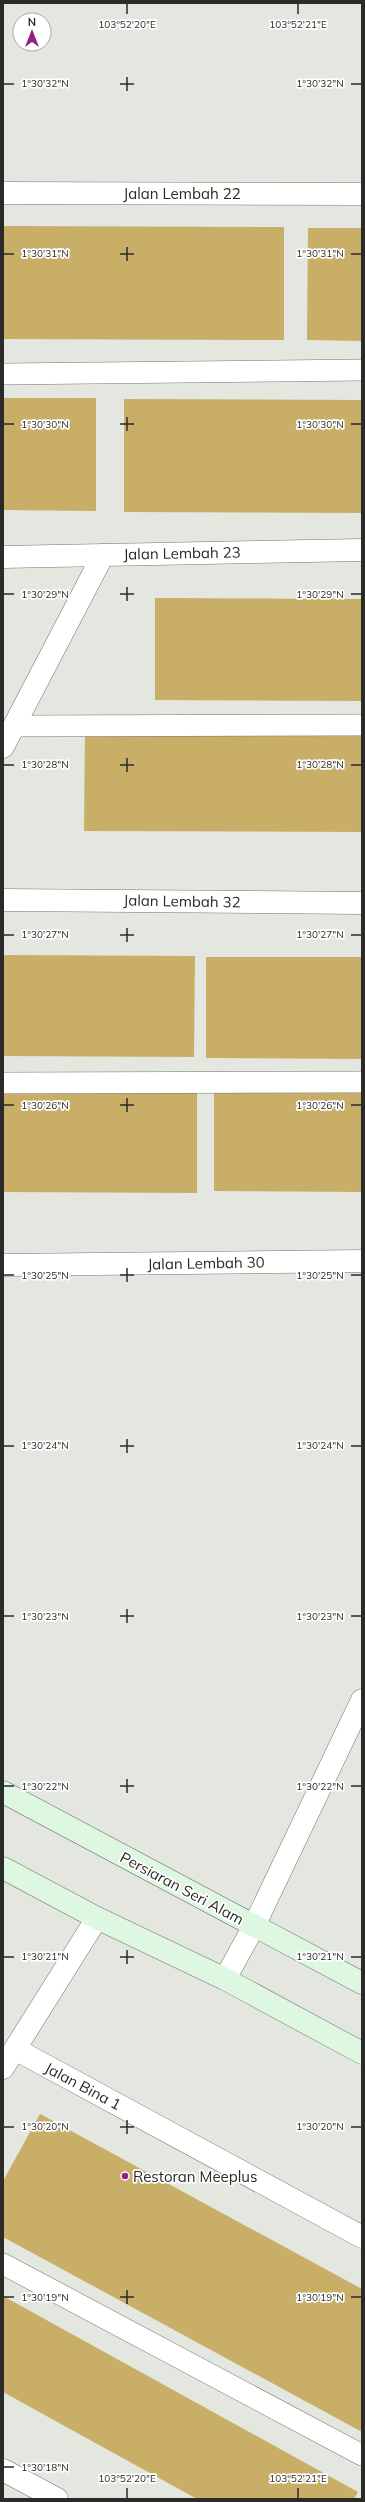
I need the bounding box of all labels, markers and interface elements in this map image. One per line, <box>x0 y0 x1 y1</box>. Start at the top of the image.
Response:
north arrow <box>12 12 52 52</box>
text: N <box>28 15 36 29</box>
text: 103°52'20"E <box>98 18 156 31</box>
text: 103°52'21"E <box>269 18 327 31</box>
text: 1°30'32"N <box>21 77 69 90</box>
text: 1°30'32"N <box>296 77 344 90</box>
street label: Jalan Lembah 22 <box>123 184 241 203</box>
text: 1°30'31"N <box>21 247 69 260</box>
text: 1°30'31"N <box>296 247 344 260</box>
text: 1°30'30"N <box>21 418 69 431</box>
text: 1°30'30"N <box>296 418 344 431</box>
street label: Jalan Lembah 23 <box>123 542 241 564</box>
text: 1°30'29"N <box>21 588 69 601</box>
text: 1°30'29"N <box>296 588 344 601</box>
text: 1°30'28"N <box>21 758 69 771</box>
text: 1°30'28"N <box>296 758 344 771</box>
street label: Jalan Lembah 32 <box>123 890 241 912</box>
text: 1°30'27"N <box>21 928 69 941</box>
text: 1°30'27"N <box>296 928 344 941</box>
text: 1°30'26"N <box>21 1099 69 1112</box>
text: 1°30'26"N <box>296 1099 344 1112</box>
street label: Jalan Lembah 30 <box>147 1252 265 1274</box>
text: 1°30'25"N <box>21 1269 69 1282</box>
text: 1°30'25"N <box>296 1269 344 1282</box>
text: 1°30'24"N <box>21 1439 69 1452</box>
text: 1°30'24"N <box>296 1439 344 1452</box>
text: 1°30'23"N <box>21 1610 69 1623</box>
text: 1°30'23"N <box>296 1610 344 1623</box>
text: 1°30'22"N <box>21 1780 69 1793</box>
text: 1°30'22"N <box>296 1780 344 1793</box>
street label: Persiaran Seri Alam <box>117 1847 247 1929</box>
text: 1°30'21"N <box>21 1950 69 1963</box>
text: 1°30'21"N <box>296 1950 344 1963</box>
street label: Jalan Bina 1 <box>42 2058 124 2114</box>
text: 1°30'20"N <box>21 2120 69 2133</box>
text: 1°30'20"N <box>296 2120 344 2133</box>
place label: Restoran Meeplus <box>133 2167 257 2186</box>
marker: Restoran Meeplus <box>120 2171 130 2181</box>
text: 1°30'19"N <box>21 2291 69 2304</box>
text: 1°30'19"N <box>296 2291 344 2304</box>
text: 1°30'18"N <box>21 2461 69 2474</box>
text: 103°52'20"E <box>98 2472 156 2485</box>
text: 103°52'21"E <box>269 2472 327 2485</box>

